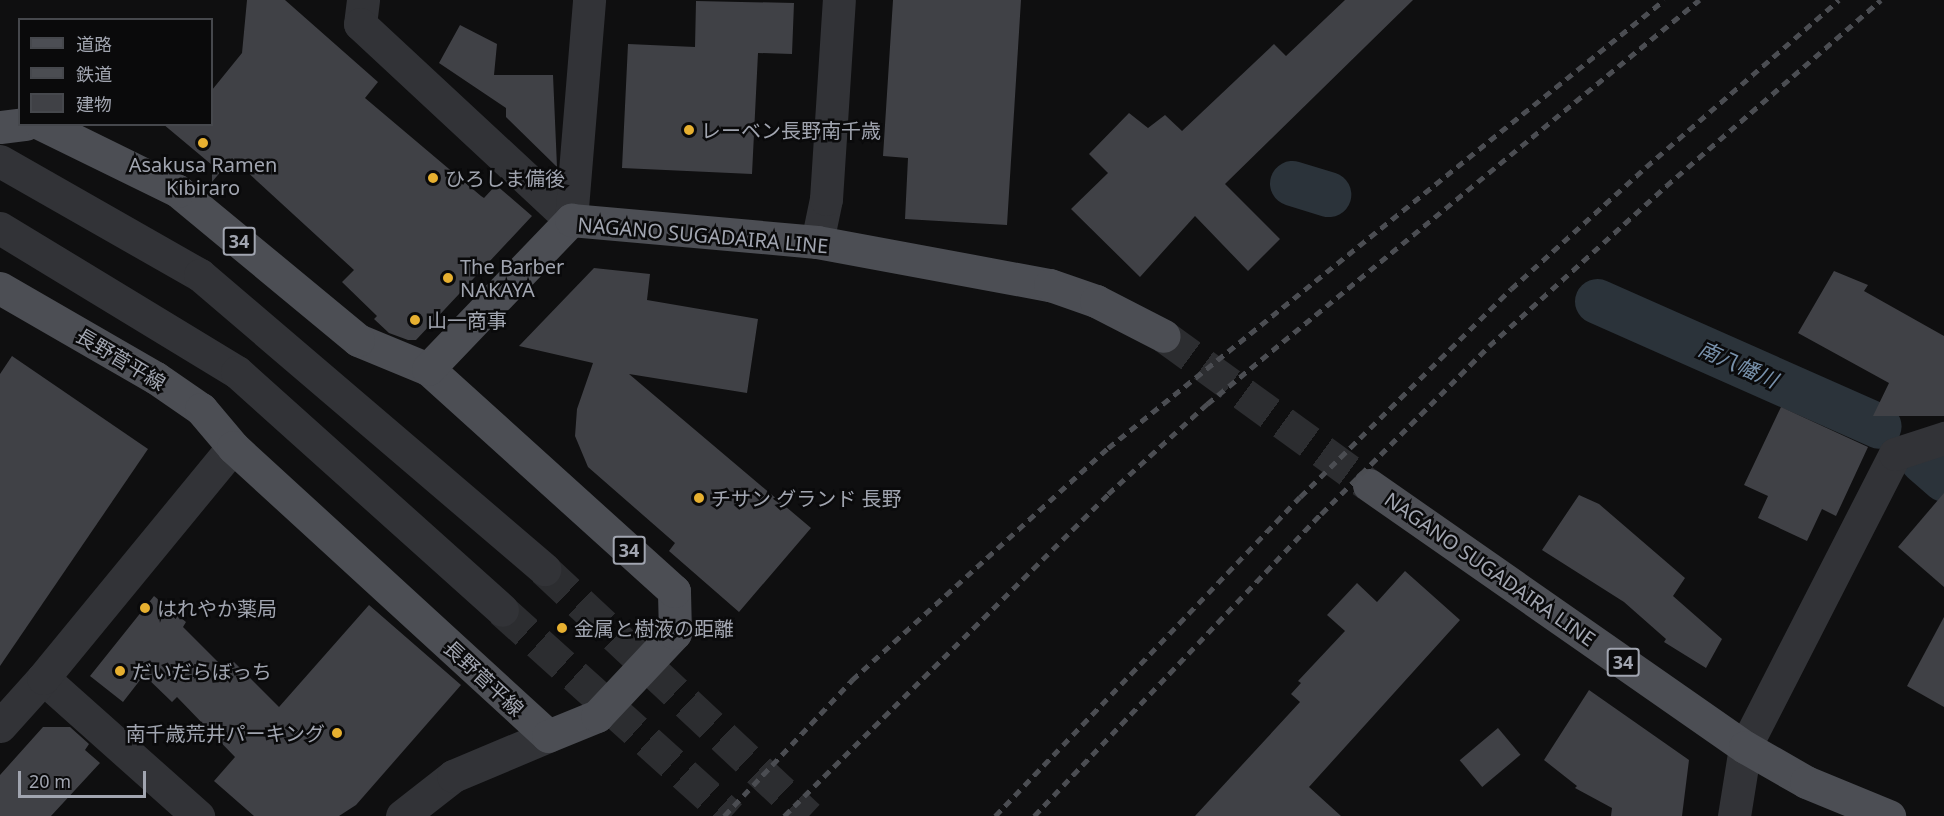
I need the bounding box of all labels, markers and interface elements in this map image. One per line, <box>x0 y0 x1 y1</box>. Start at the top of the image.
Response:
legend <box>18 18 213 126</box>
text: 道路 <box>76 32 112 56</box>
text: 鉄道 <box>76 62 112 86</box>
text: 建物 <box>76 92 112 116</box>
place label: レーベン長野南千歳 <box>701 118 881 142</box>
marker: レーベン長野南千歳 <box>682 123 696 137</box>
marker: Asakusa Ramen Kibiraro <box>196 136 210 150</box>
place label: Asakusa Ramen Kibiraro <box>129 152 277 199</box>
place label: ひろしま備後 <box>445 166 565 190</box>
marker: ひろしま備後 <box>426 171 440 185</box>
street label: NAGANO SUGADAIRA LINE <box>577 212 829 258</box>
road number: 34 <box>222 226 256 256</box>
place label: The Barber NAKAYA <box>460 254 564 301</box>
marker: The Barber NAKAYA <box>441 271 455 285</box>
place label: 山一商事 <box>427 308 507 332</box>
marker: 山一商事 <box>408 313 422 327</box>
street label: 長野菅平線 <box>72 323 170 395</box>
water label: 南八幡川 <box>1695 335 1781 393</box>
place label: チサン グランド 長野 <box>711 486 901 510</box>
street label: NAGANO SUGADAIRA LINE <box>1380 487 1600 651</box>
marker: チサン グランド 長野 <box>692 491 706 505</box>
road number: 34 <box>612 535 646 565</box>
place label: はれやか薬局 <box>157 596 277 620</box>
marker: はれやか薬局 <box>138 601 152 615</box>
place label: 金属と樹液の距離 <box>574 616 734 640</box>
marker: 金属と樹液の距離 <box>555 621 569 635</box>
street label: 長野菅平線 <box>439 635 529 721</box>
road number: 34 <box>1606 647 1640 677</box>
place label: だいだらぼっち <box>132 659 272 683</box>
marker: だいだらぼっち <box>113 664 127 678</box>
place label: 南千歳荒井パーキング <box>125 721 325 745</box>
marker: 南千歳荒井パーキング <box>330 726 344 740</box>
scale bar <box>21 759 148 797</box>
text: 20 m <box>29 769 71 793</box>

